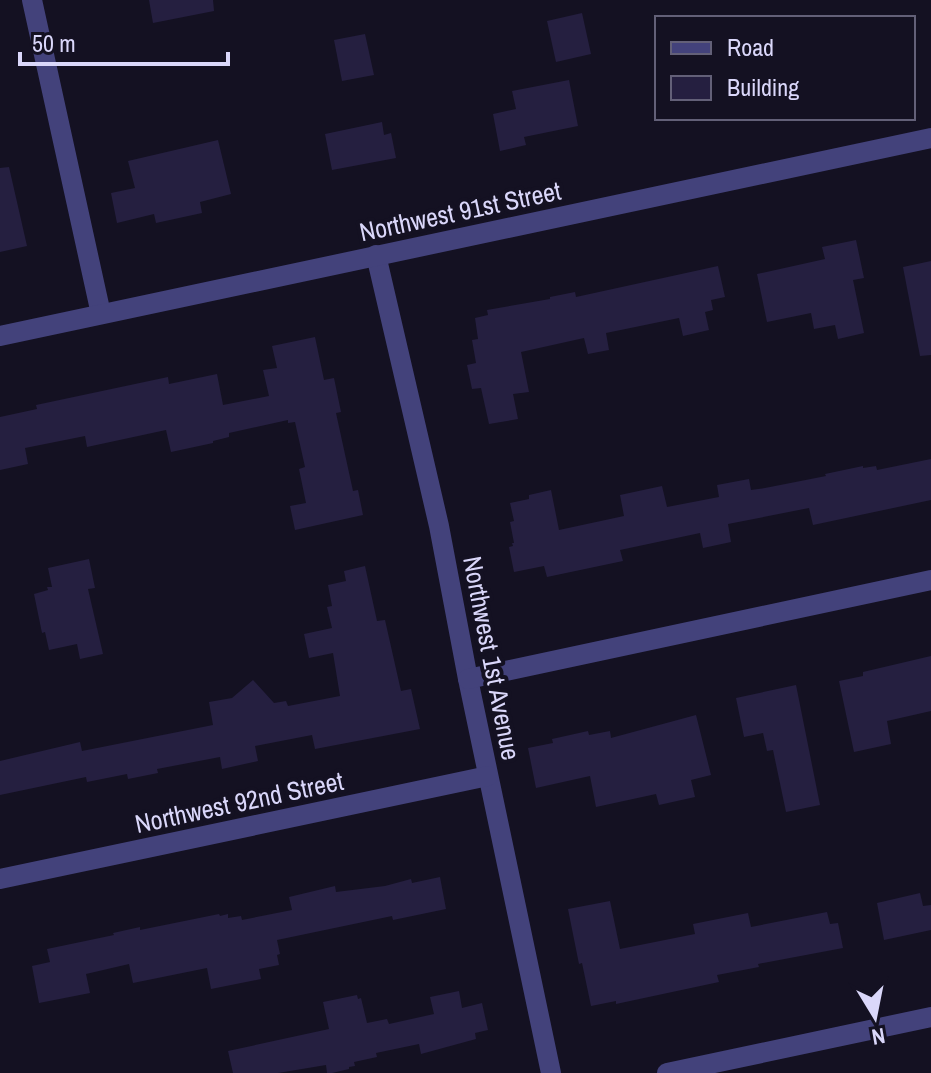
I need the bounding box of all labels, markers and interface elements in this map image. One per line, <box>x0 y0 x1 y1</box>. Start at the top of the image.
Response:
scale bar <box>20 16 228 66</box>
legend <box>655 16 915 120</box>
text: 50 m <box>32 27 76 59</box>
text: Road <box>727 31 774 63</box>
text: Building <box>727 71 799 103</box>
street label: Northwest 91st Street <box>356 173 564 249</box>
street label: Northwest 1st Avenue <box>455 553 529 763</box>
street label: Northwest 92nd Street <box>132 763 346 841</box>
north arrow <box>835 977 915 1057</box>
text: N <box>869 1021 887 1053</box>

